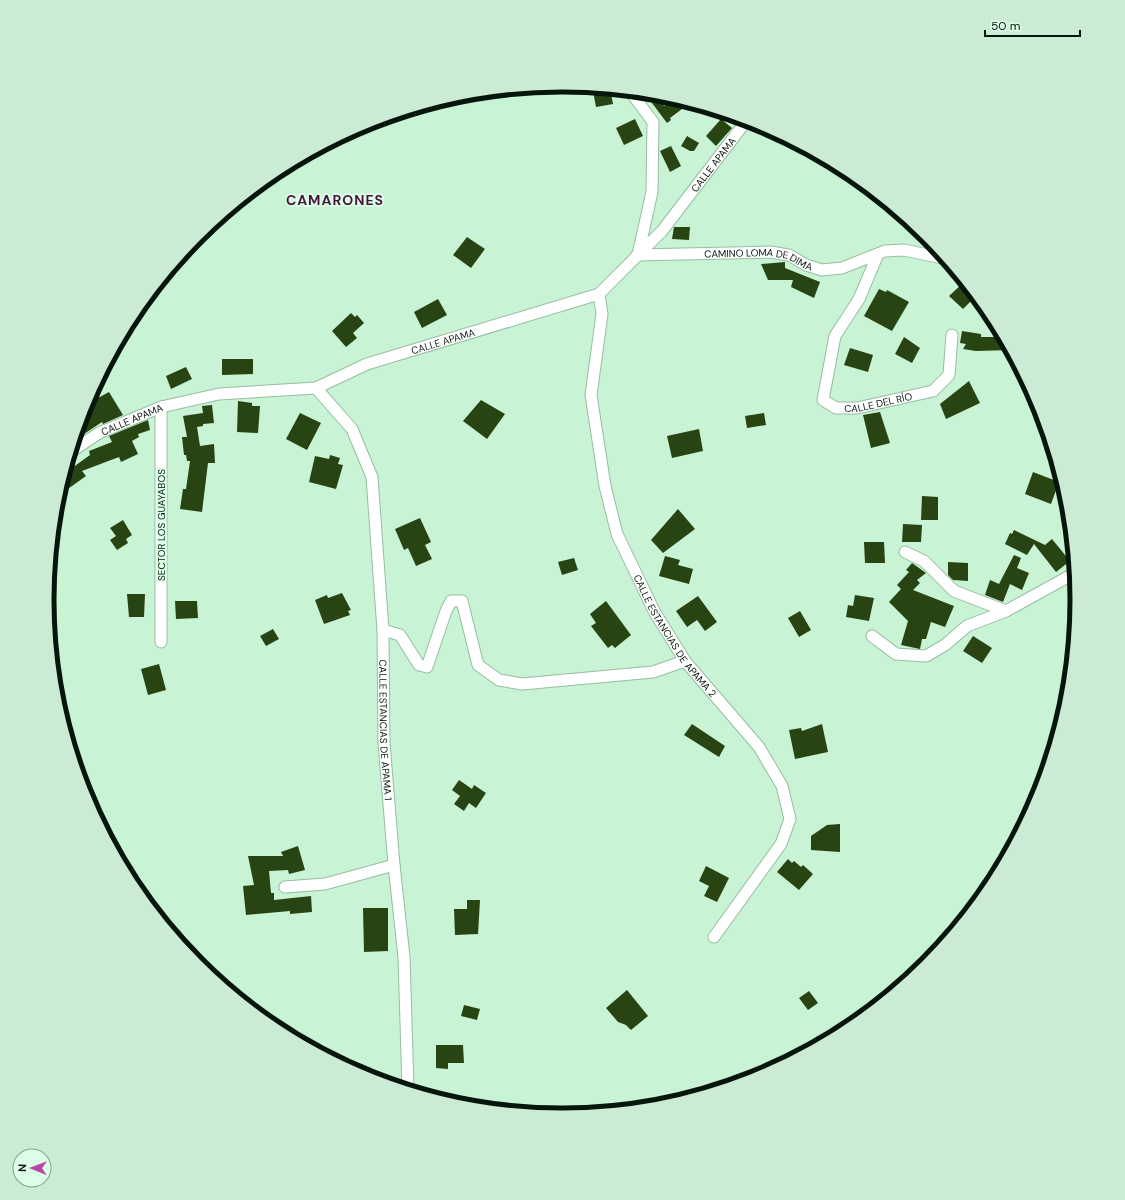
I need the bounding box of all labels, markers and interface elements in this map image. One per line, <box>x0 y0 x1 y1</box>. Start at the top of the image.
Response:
scale bar <box>985 12 1080 38</box>
text: 50 m <box>991 18 1020 34</box>
street label: CALLE APAMA <box>688 134 738 194</box>
district label: CAMARONES <box>286 191 384 209</box>
street label: CAMINO LOMA DE DIMA <box>704 245 815 273</box>
street label: CALLE APAMA <box>410 325 477 357</box>
street label: CALLE DEL RÍO <box>844 389 914 415</box>
street label: CALLE APAMA <box>99 400 165 438</box>
street label: SECTOR LOS GUAYABOS <box>155 469 168 581</box>
street label: CALLE ESTANCIAS DE APAMA 2 <box>631 572 720 700</box>
street label: CALLE ESTANCIAS DE APAMA 1 <box>377 659 395 801</box>
north arrow <box>12 1148 52 1188</box>
text: N <box>15 1164 29 1172</box>

